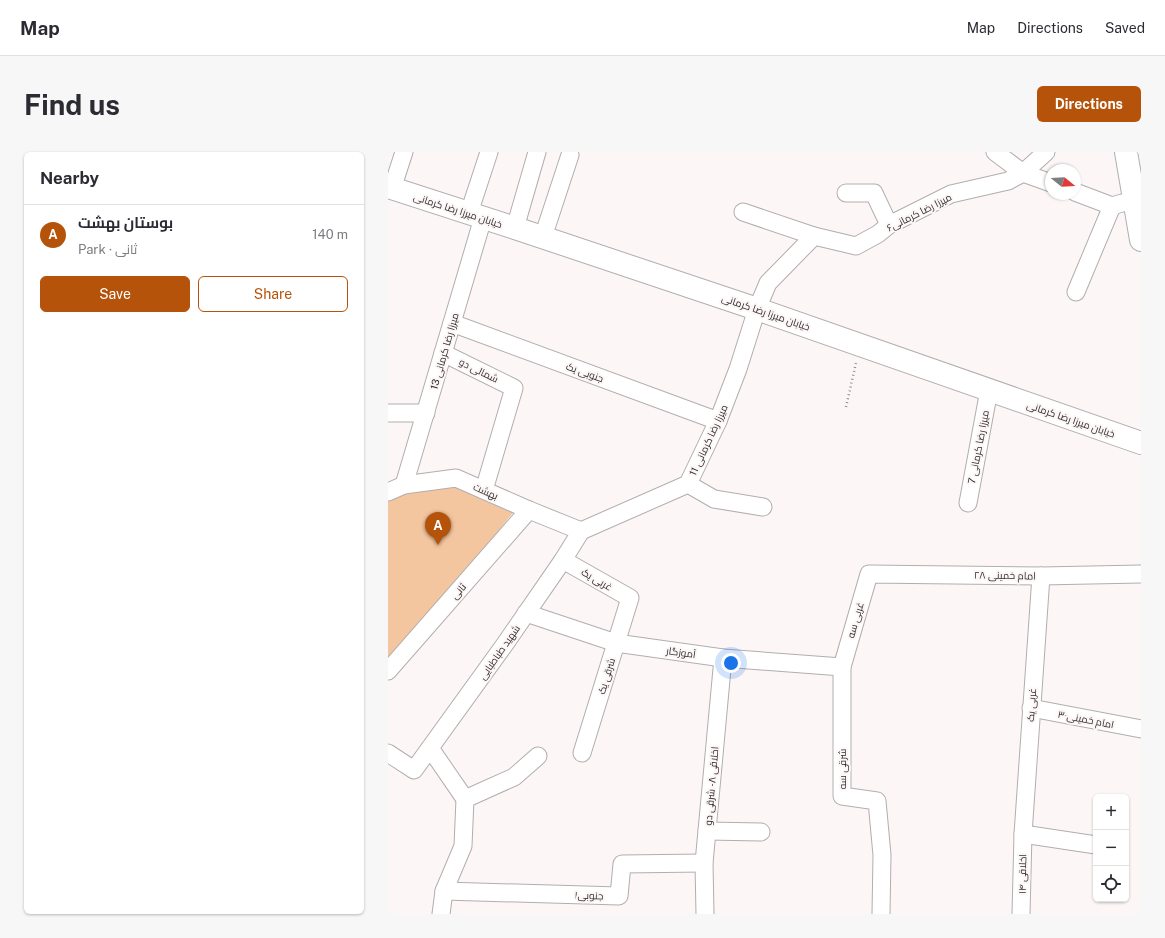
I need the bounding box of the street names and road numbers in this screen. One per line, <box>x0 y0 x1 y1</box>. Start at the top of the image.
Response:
street label: خیابان میرزا رضا کرمانی <box>412 190 504 231</box>
street label: میرزا رضا کرمانی۶ <box>885 190 954 234</box>
street label: خیابان میرزا رضا کرمانی <box>720 291 812 334</box>
street label: میرزا رضا کرمانی 13 <box>427 311 462 391</box>
street label: شمالی دو <box>457 355 501 386</box>
street label: جنوبی یک <box>564 360 605 385</box>
street label: خیابان میرزا رضا کرمانی <box>1025 398 1117 441</box>
street label: میرزا رضا کرمانی 11 <box>686 403 731 478</box>
street label: میرزا رضا کرمانی 7 <box>965 409 992 485</box>
street label: بهشت <box>471 480 500 503</box>
street label: غربی یک <box>579 565 615 594</box>
street label: امام خمینی ۲۸ <box>974 568 1036 584</box>
street label: ثانی <box>448 580 469 602</box>
street label: غربی سه <box>844 601 867 640</box>
street label: شهید طباطبایی <box>476 622 523 682</box>
street label: آموزگار <box>664 644 697 660</box>
street label: شرقی یک <box>595 656 618 696</box>
street label: غربی یک <box>1024 688 1039 722</box>
street label: امام خمینی۳۰ <box>1056 708 1115 732</box>
street label: اخلاقی ۸ - شرقی دو <box>702 746 721 826</box>
street label: شرقی سه <box>836 749 849 789</box>
street label: اخلاقی ۱۴ <box>1016 854 1029 894</box>
street label: جنوبی۱ <box>574 888 604 902</box>

